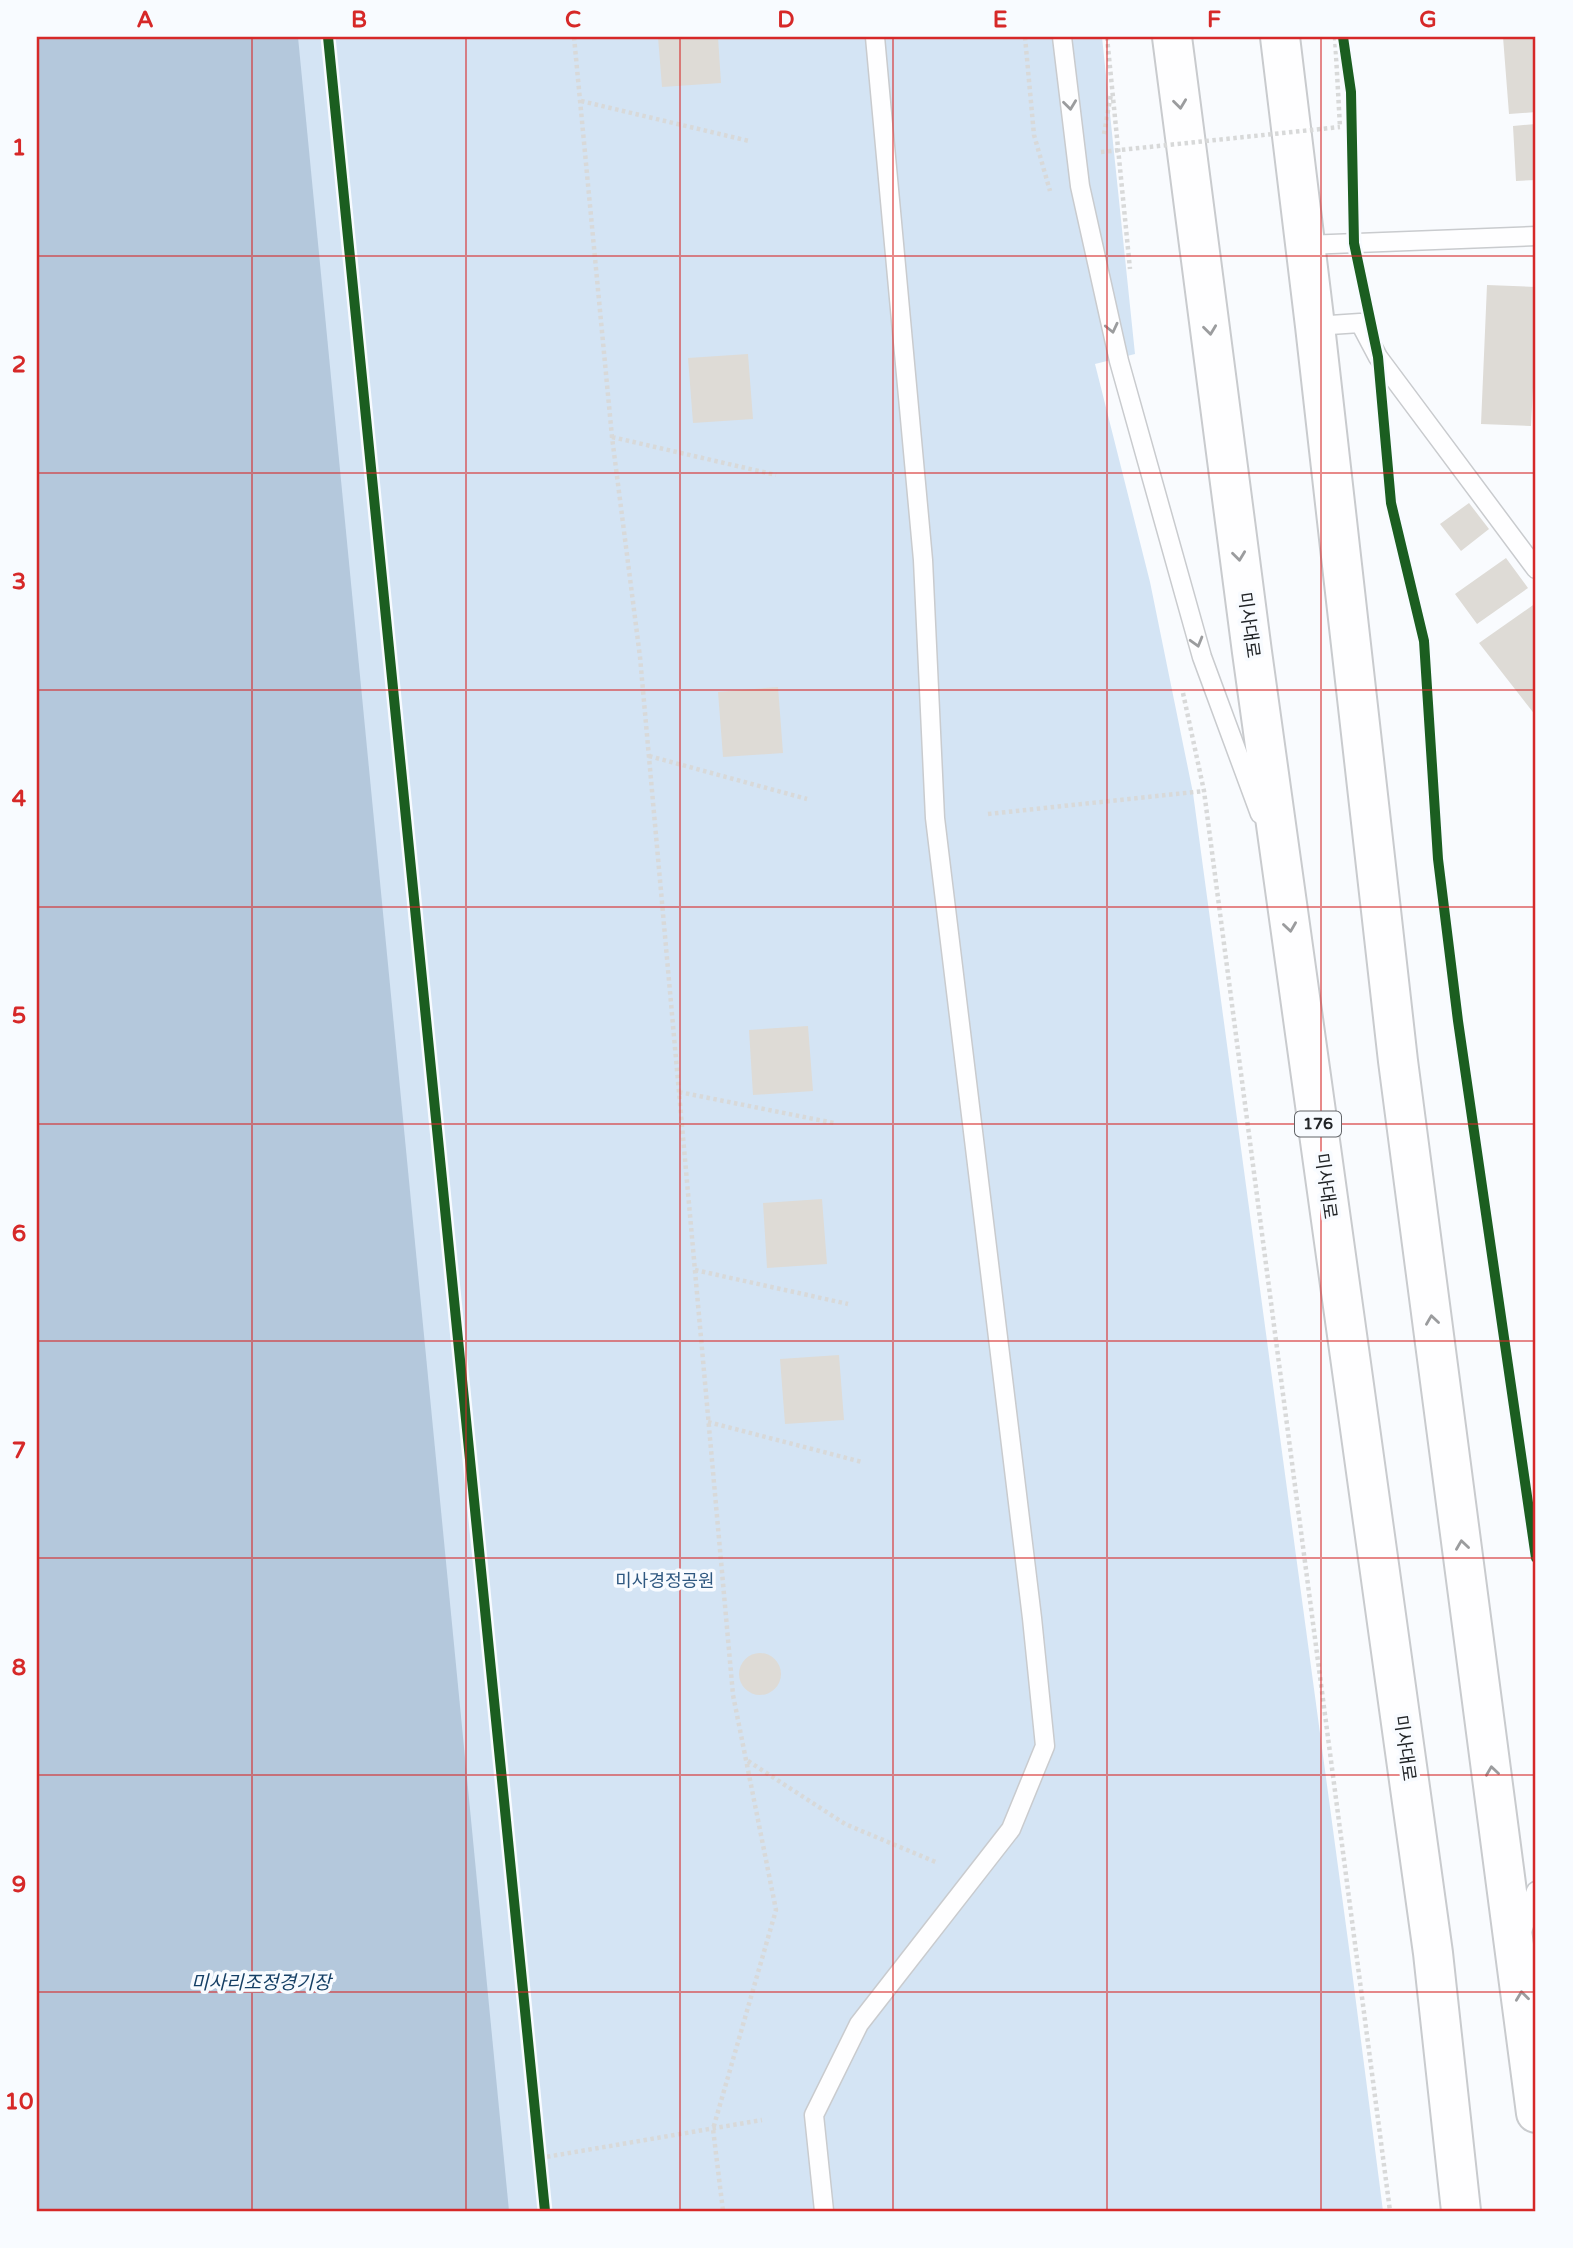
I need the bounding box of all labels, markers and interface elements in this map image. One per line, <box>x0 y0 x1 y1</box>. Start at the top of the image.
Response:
text: A <box>136 6 154 34</box>
text: B <box>351 6 367 34</box>
text: C <box>565 6 581 34</box>
text: D <box>777 6 795 34</box>
text: E <box>993 6 1007 34</box>
text: F <box>1207 6 1221 34</box>
text: G <box>1419 6 1437 34</box>
one-way arrow <box>1062 99 1077 110</box>
one-way arrow <box>1173 99 1188 110</box>
text: 1 <box>12 134 26 162</box>
one-way arrow <box>1103 322 1118 334</box>
one-way arrow <box>1202 324 1217 336</box>
text: 2 <box>12 351 26 379</box>
one-way arrow <box>1232 550 1247 561</box>
text: 3 <box>12 568 26 596</box>
street label: 미사대로 <box>1233 591 1265 659</box>
one-way arrow <box>1189 636 1204 648</box>
text: 4 <box>12 785 27 813</box>
one-way arrow <box>1283 921 1298 932</box>
text: 5 <box>12 1002 26 1030</box>
road number: 176 <box>1295 1112 1341 1136</box>
street label: 미사대로 <box>1310 1152 1342 1220</box>
text: 6 <box>12 1220 26 1248</box>
one-way arrow <box>1425 1314 1440 1326</box>
text: 7 <box>12 1437 26 1465</box>
one-way arrow <box>1455 1539 1470 1551</box>
park label: 미사경정공원 <box>615 1570 715 1592</box>
text: 8 <box>12 1654 26 1682</box>
street label: 미사대로 <box>1389 1714 1421 1782</box>
one-way arrow <box>1485 1765 1500 1776</box>
text: 9 <box>12 1871 26 1899</box>
water label: 미사리조정경기장 <box>191 1972 333 1994</box>
one-way arrow <box>1515 1990 1530 2002</box>
text: 10 <box>5 2088 33 2116</box>

